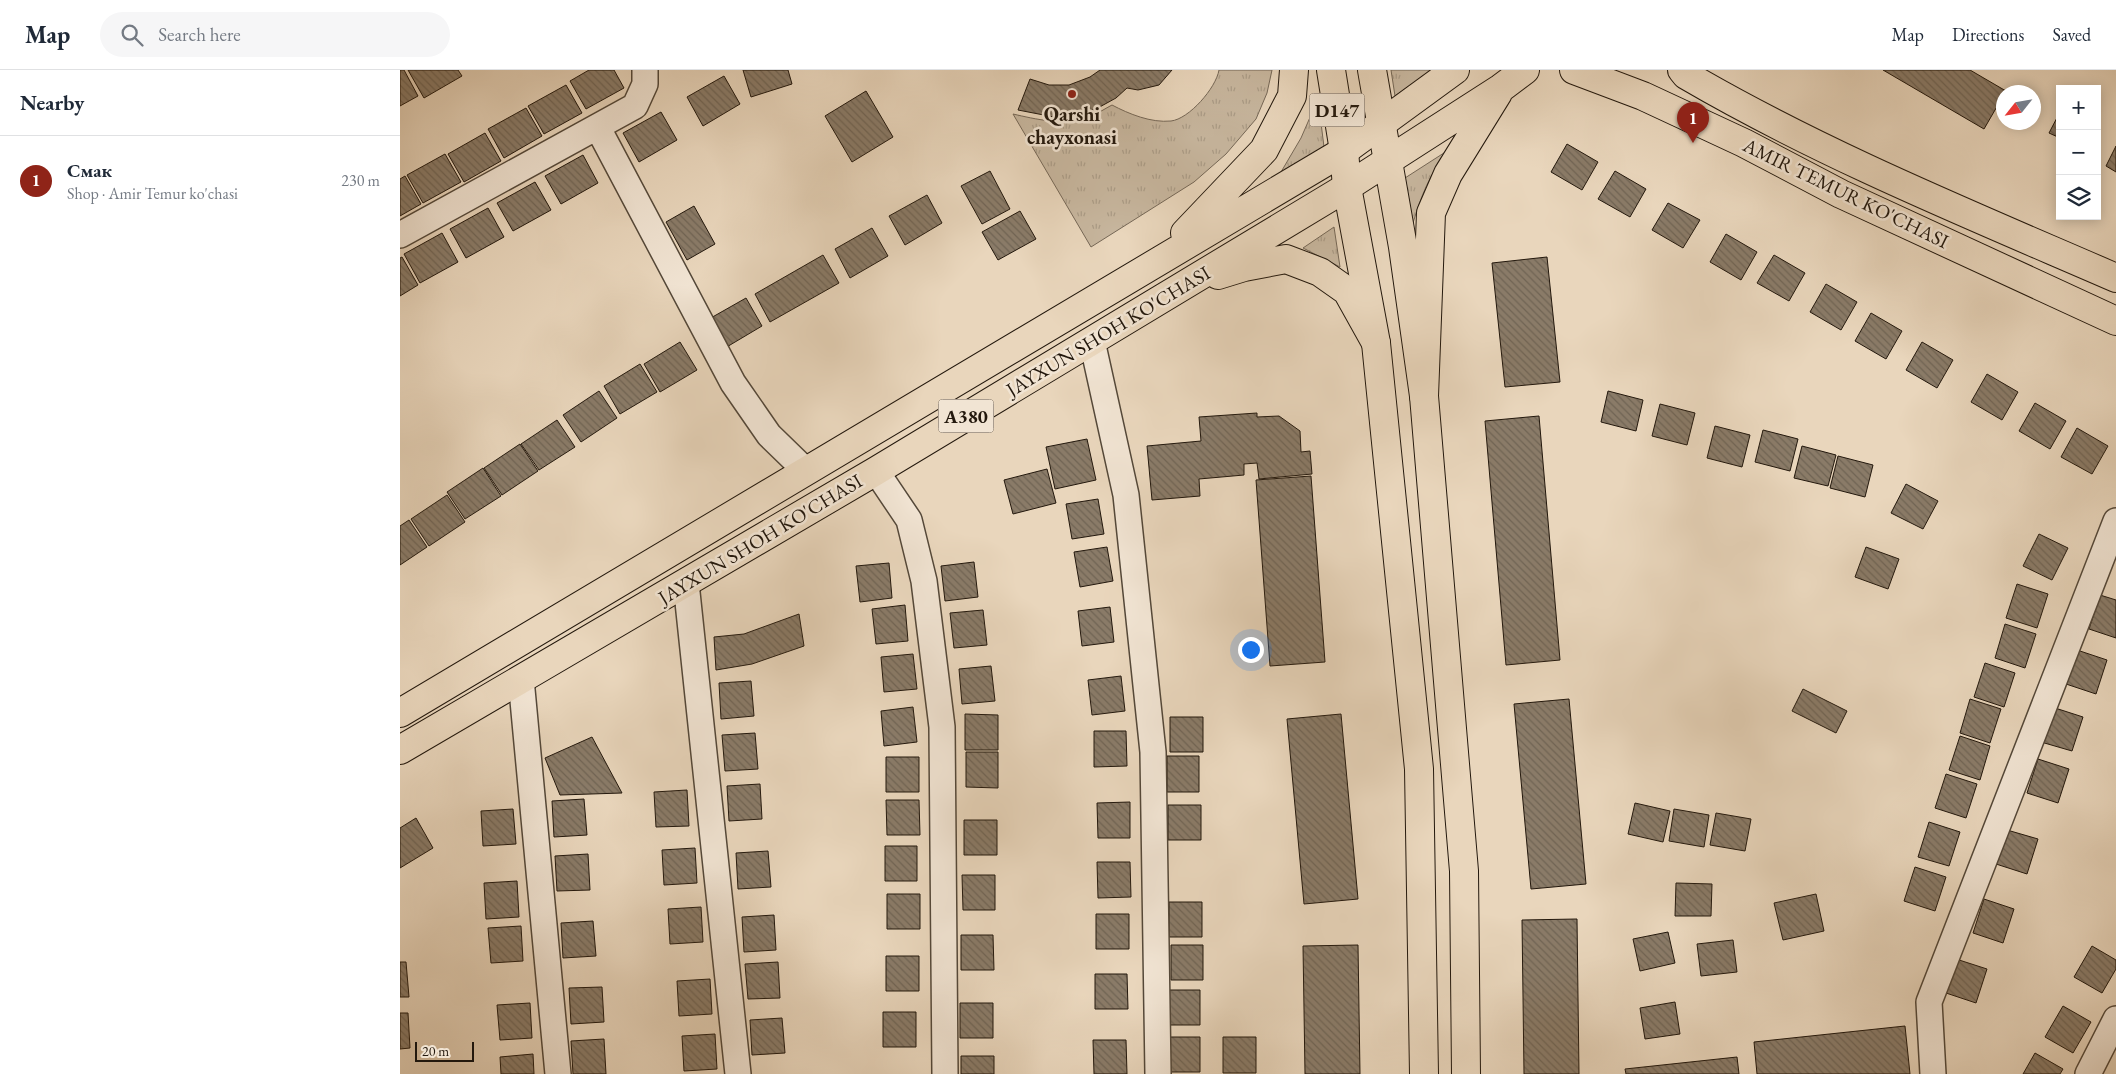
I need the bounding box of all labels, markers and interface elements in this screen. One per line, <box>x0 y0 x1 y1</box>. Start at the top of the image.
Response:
search box <box>100 12 450 57</box>
text: Map <box>25 19 70 50</box>
icon: search <box>118 21 146 49</box>
text: Search here <box>158 22 241 47</box>
text: Map <box>1892 23 1924 46</box>
text: Directions <box>1952 23 2024 46</box>
text: Saved <box>2052 23 2091 46</box>
north arrow <box>1996 85 2041 130</box>
map controls <box>2056 85 2101 220</box>
button: + <box>2056 85 2101 130</box>
marker: Qarshi chayxonasi <box>1066 88 1078 100</box>
text: Nearby <box>20 89 84 116</box>
road number: D147 <box>1310 94 1364 126</box>
place label: Qarshi chayxonasi <box>1027 101 1117 150</box>
pin: 1 <box>1677 102 1709 143</box>
button: − <box>2056 130 2101 175</box>
street label: AMIR TEMUR KO'CHASI <box>1738 131 1953 254</box>
text: Смак <box>67 158 112 183</box>
text: 1 <box>32 170 40 191</box>
text: 230 m <box>341 170 380 191</box>
button: layers <box>2056 175 2101 220</box>
text: Shop · Amir Temur ko'chasi <box>67 183 238 204</box>
street label: JAYXUN SHOH KO'CHASI <box>999 260 1215 403</box>
road number: A380 <box>938 400 994 432</box>
street label: JAYXUN SHOH KO'CHASI <box>651 468 867 611</box>
your location <box>1238 637 1264 663</box>
scale bar <box>415 1039 474 1062</box>
text: 20 m <box>422 1042 449 1060</box>

